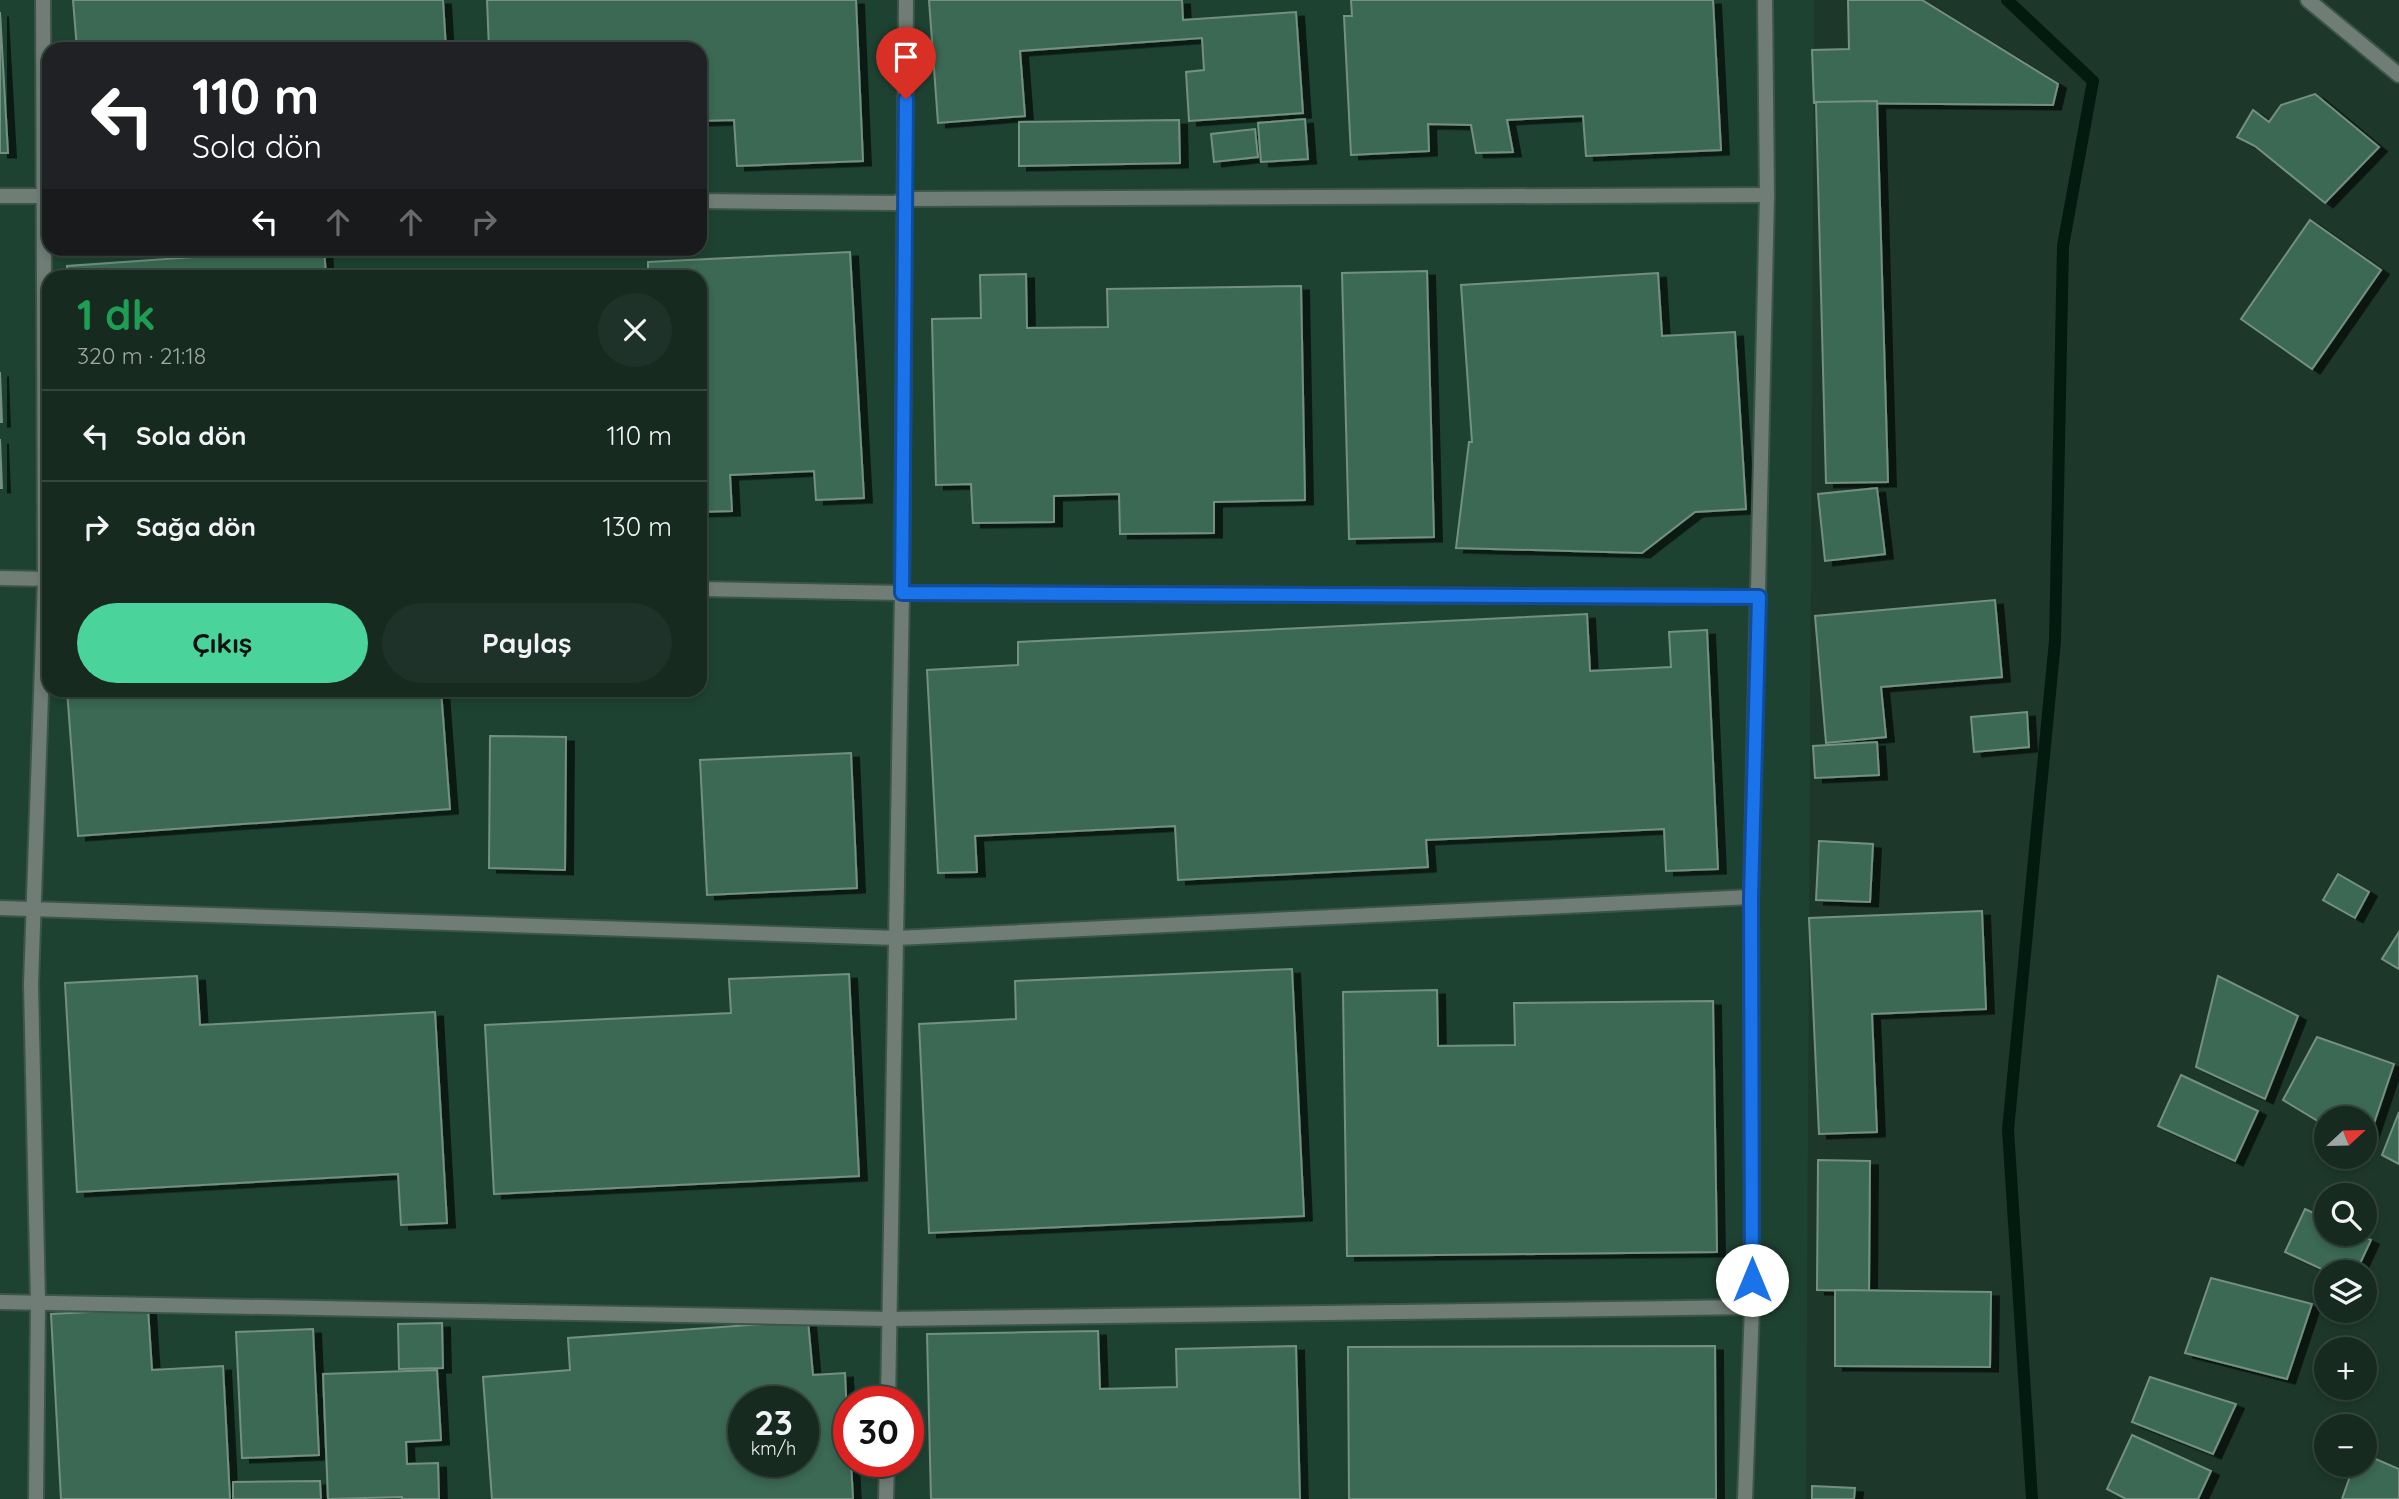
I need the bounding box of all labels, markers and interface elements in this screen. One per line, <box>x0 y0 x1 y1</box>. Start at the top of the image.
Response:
pin <box>876 27 936 99</box>
icon: arrive <box>887 38 925 76</box>
text: 110 m <box>192 65 319 126</box>
icon: left <box>77 70 168 161</box>
text: Sola dön <box>192 126 322 166</box>
icon: left <box>246 203 284 241</box>
icon: ahead <box>319 203 357 241</box>
icon: ahead <box>392 203 430 241</box>
icon: right <box>465 203 503 241</box>
text: 1 dk <box>77 288 155 341</box>
button: close <box>598 293 672 367</box>
text: 320 m · 21:18 <box>77 341 206 370</box>
icon: left <box>77 417 115 455</box>
text: Sola dön <box>136 419 246 452</box>
text: 110 m <box>606 419 672 452</box>
icon: right <box>77 508 115 546</box>
text: Sağa dön <box>136 510 256 543</box>
text: 130 m <box>602 510 672 543</box>
button: Çıkış <box>77 603 368 683</box>
button: Paylaş <box>382 603 672 683</box>
north arrow <box>2314 1106 2376 1169</box>
map controls <box>2314 1106 2377 1477</box>
button: search <box>2314 1183 2377 1246</box>
position arrow <box>1715 1243 1789 1317</box>
button: layers <box>2314 1260 2377 1323</box>
button: + <box>2314 1337 2377 1400</box>
speed limit sign: 30 <box>833 1386 924 1477</box>
text: 23 <box>754 1400 793 1444</box>
button: − <box>2314 1414 2377 1477</box>
text: km/h <box>751 1437 796 1460</box>

